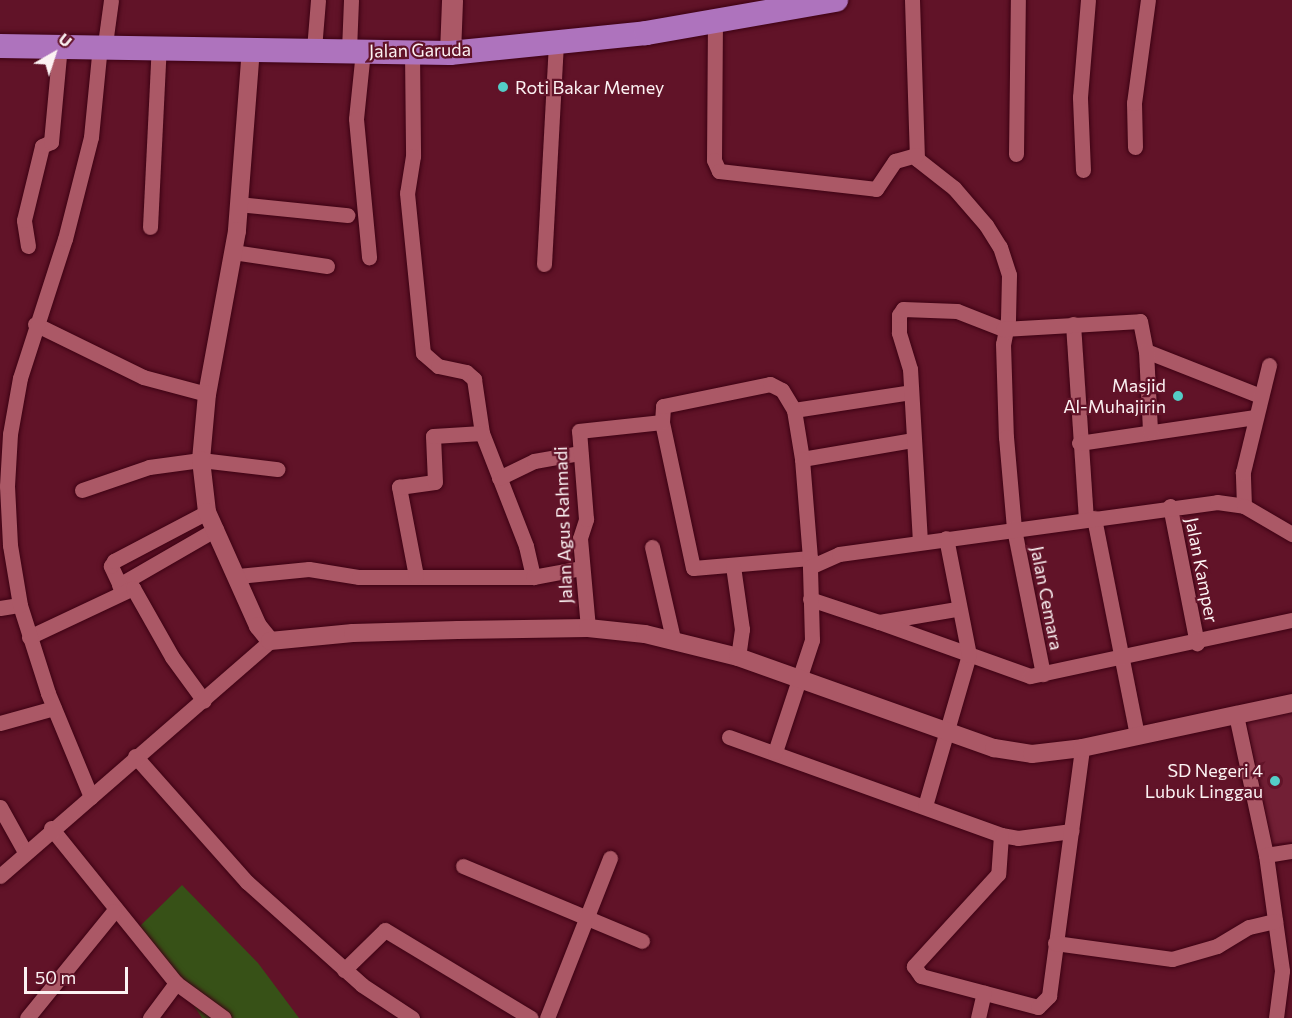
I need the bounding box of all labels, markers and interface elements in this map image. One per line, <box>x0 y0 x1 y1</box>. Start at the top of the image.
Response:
north arrow <box>24 24 84 84</box>
text: U <box>55 29 76 51</box>
street label: Jalan Garuda <box>369 38 471 62</box>
place label: Roti Bakar Memey <box>515 76 664 98</box>
marker: Roti Bakar Memey <box>496 80 510 94</box>
place label: Masjid Al-Muhajirin <box>1063 375 1166 418</box>
marker: Masjid Al-Muhajirin <box>1171 389 1185 403</box>
street label: Jalan Agus Rahmadi <box>549 446 577 604</box>
street label: Jalan Kamper <box>1181 515 1223 625</box>
street label: Jalan Cemara <box>1026 544 1068 652</box>
place label: SD Negeri 4 Lubuk Linggau <box>1145 760 1263 802</box>
marker: SD Negeri 4 Lubuk Linggau <box>1268 774 1282 788</box>
scale bar <box>27 955 130 993</box>
text: 50 m <box>35 966 76 988</box>

